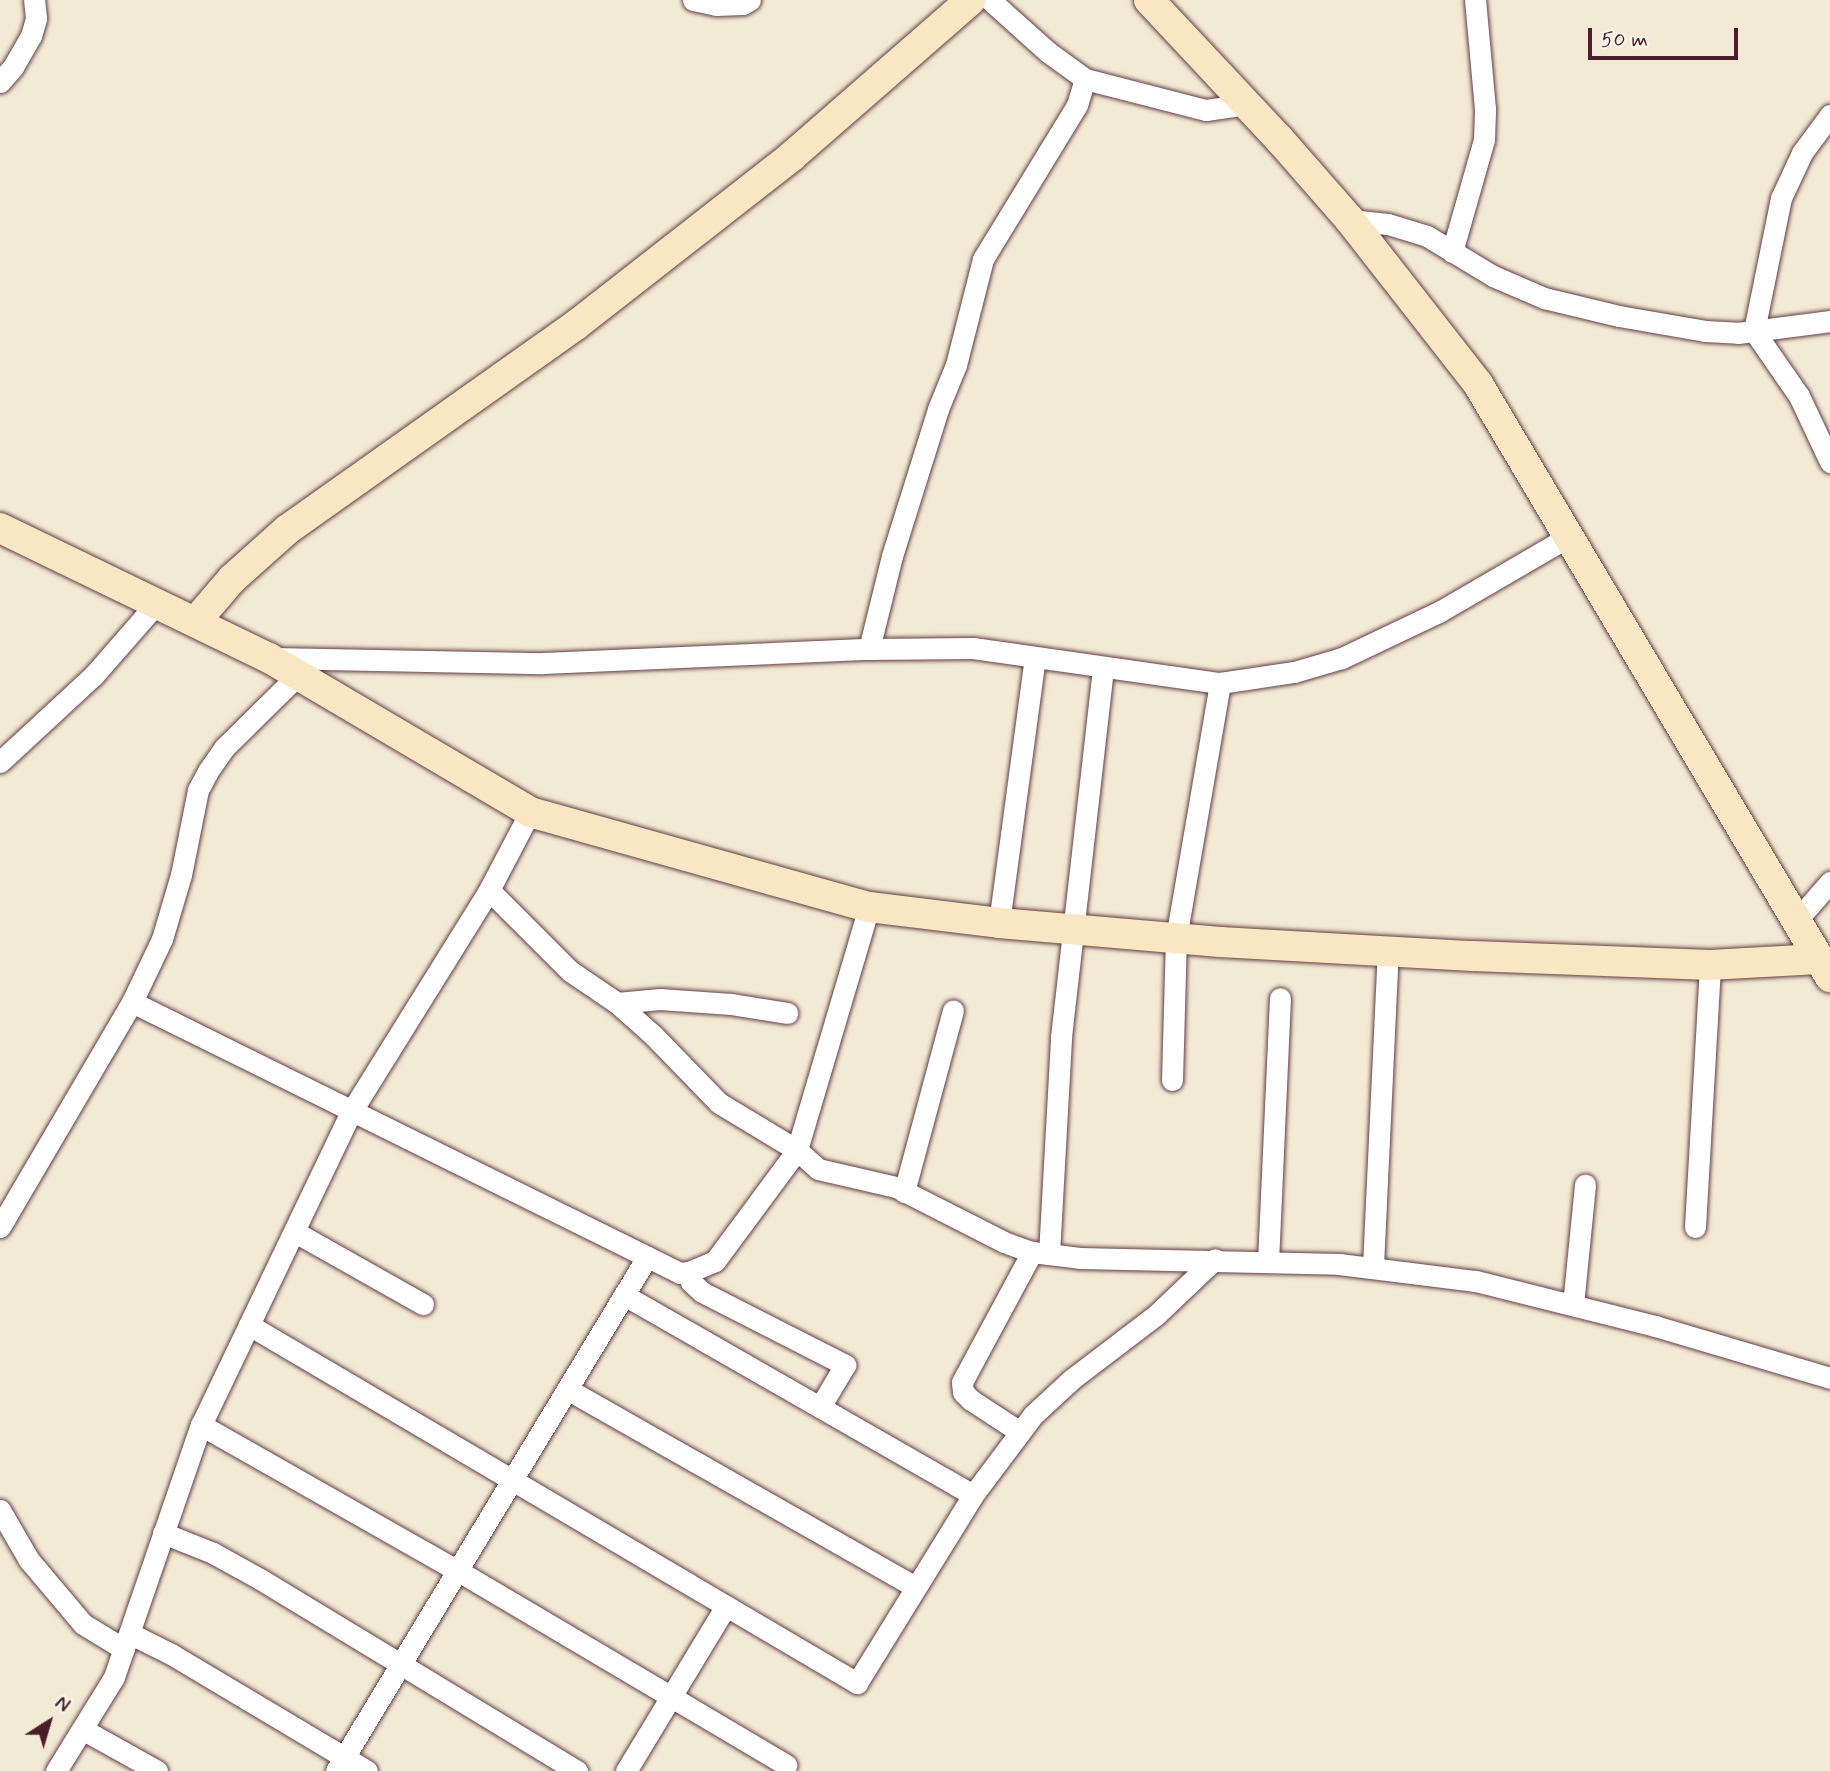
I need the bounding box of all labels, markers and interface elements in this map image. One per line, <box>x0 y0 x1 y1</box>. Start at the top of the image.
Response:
scale bar <box>1592 14 1742 58</box>
text: 50 m <box>1601 26 1648 54</box>
north arrow <box>14 1687 84 1757</box>
text: N <box>49 1691 75 1719</box>

